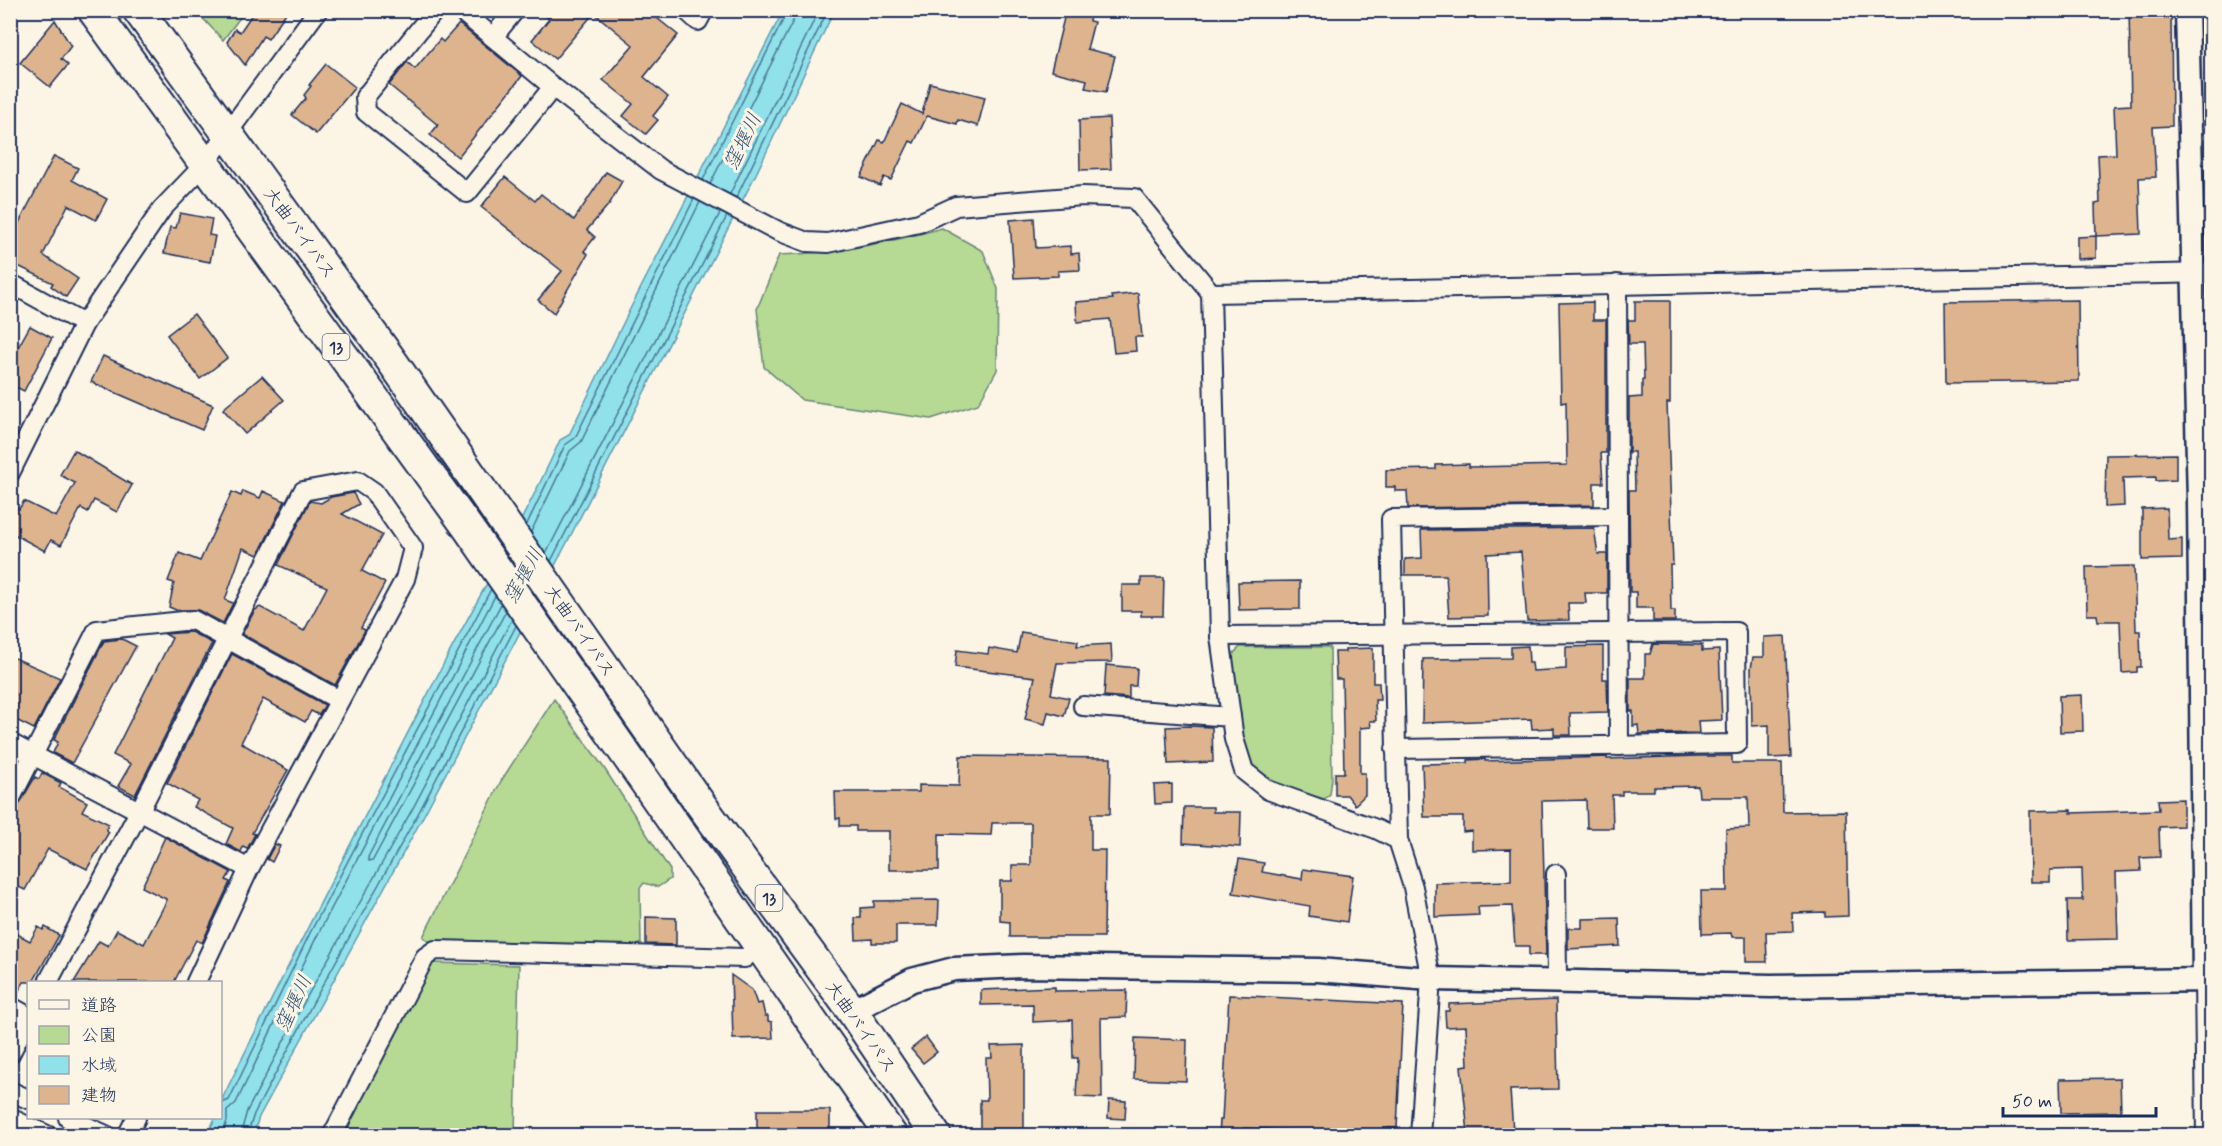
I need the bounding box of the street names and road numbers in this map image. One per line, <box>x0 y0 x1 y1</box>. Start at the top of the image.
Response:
street label: 大曲バイパス <box>258 183 341 284</box>
road number: 13 <box>322 334 350 360</box>
street label: 大曲バイパス <box>538 581 620 683</box>
road number: 13 <box>756 885 782 911</box>
street label: 大曲バイパス <box>819 977 901 1079</box>

